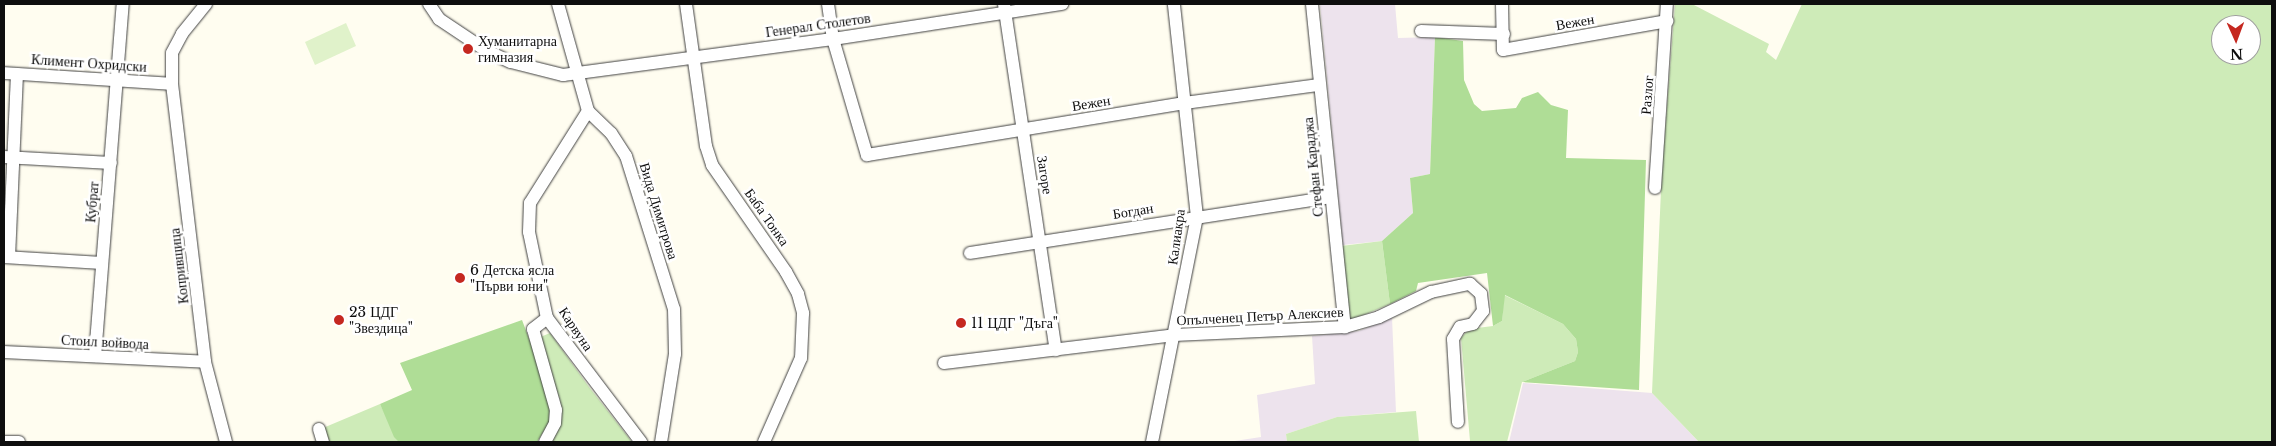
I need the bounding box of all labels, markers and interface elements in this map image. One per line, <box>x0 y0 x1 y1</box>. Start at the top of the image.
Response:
street label: Генерал Столетов <box>764 9 872 41</box>
street label: Вежен <box>1554 10 1596 34</box>
north arrow <box>2211 15 2261 65</box>
place label: Хуманитарна гимназия <box>478 33 557 65</box>
marker: Хуманитарна гимназия <box>462 43 474 55</box>
text: N <box>2230 45 2243 63</box>
street label: Климент Охридски <box>31 51 147 75</box>
street label: Разлог <box>1637 75 1657 115</box>
street label: Вежен <box>1071 92 1111 114</box>
street label: Стефан Караджа <box>1299 116 1327 218</box>
street label: Загоре <box>1034 155 1056 195</box>
street label: Вида Димитрова <box>636 160 682 262</box>
street label: Кубрат <box>82 181 102 223</box>
street label: Баба Тонка <box>741 185 793 249</box>
street label: Богдан <box>1111 200 1155 222</box>
street label: Калиакра <box>1164 208 1188 266</box>
street label: Копривщица <box>166 227 192 305</box>
place label: 6 Детска ясла "Първи юни" <box>470 262 554 294</box>
marker: 6 Детска ясла "Първи юни" <box>454 272 466 284</box>
street label: Опълченец Петър Алексиев <box>1176 303 1344 329</box>
place label: 23 ЦДГ "Звездица" <box>349 304 413 336</box>
street label: Карвуна <box>555 304 597 354</box>
marker: 23 ЦДГ "Звездица" <box>333 314 345 326</box>
place label: 11 ЦДГ "Дъга" <box>971 315 1058 331</box>
marker: 11 ЦДГ "Дъга" <box>955 317 967 329</box>
street label: Стоил войвода <box>61 331 149 353</box>

